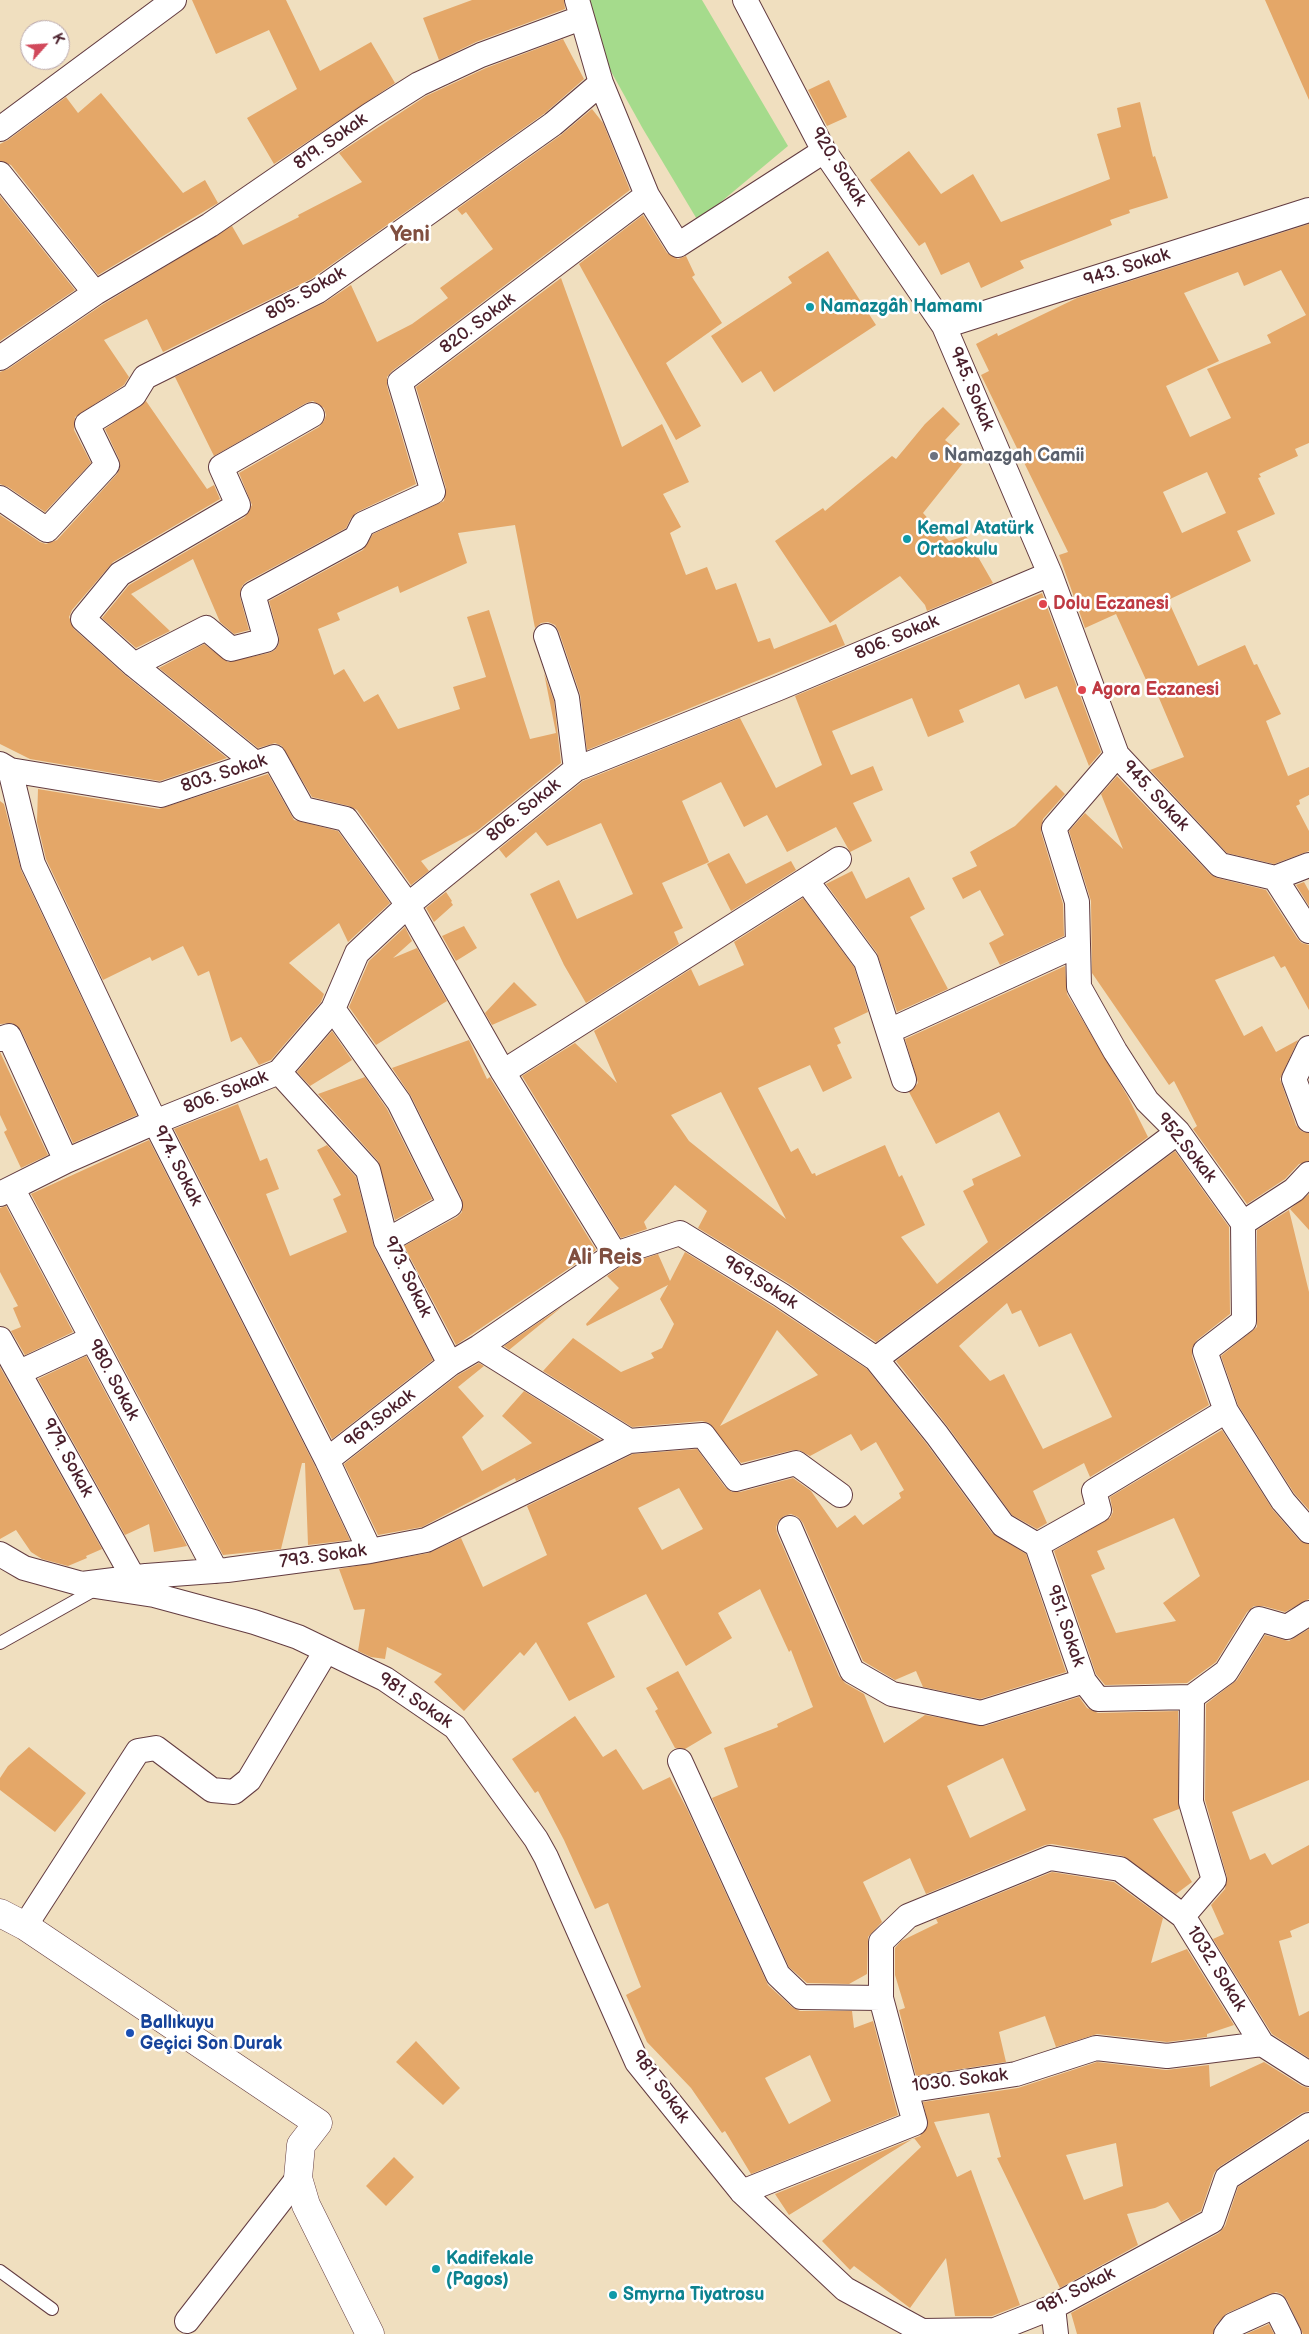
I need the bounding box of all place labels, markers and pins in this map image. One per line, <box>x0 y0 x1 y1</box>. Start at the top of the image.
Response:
place label: Namazgâh Hamamı <box>820 296 982 318</box>
marker: Namazgâh Hamamı <box>804 301 816 313</box>
place label: Namazgah Camii <box>944 445 1084 467</box>
marker: Namazgah Camii <box>928 450 940 462</box>
place label: Kemal Atatürk Ortaokulu <box>917 518 1034 560</box>
marker: Kemal Atatürk Ortaokulu <box>901 533 913 545</box>
place label: Dolu Eczanesi <box>1053 593 1169 615</box>
marker: Dolu Eczanesi <box>1037 598 1049 610</box>
place label: Agora Eczanesi <box>1092 679 1219 701</box>
marker: Agora Eczanesi <box>1076 684 1088 696</box>
place label: Ballıkuyu Geçici Son Durak <box>140 2012 282 2054</box>
marker: Ballıkuyu Geçici Son Durak <box>124 2027 136 2039</box>
place label: Kadifekale (Pagos) <box>446 2248 534 2290</box>
marker: Kadifekale (Pagos) <box>430 2263 442 2275</box>
place label: Smyrna Tiyatrosu <box>623 2284 764 2306</box>
marker: Smyrna Tiyatrosu <box>607 2289 619 2301</box>

